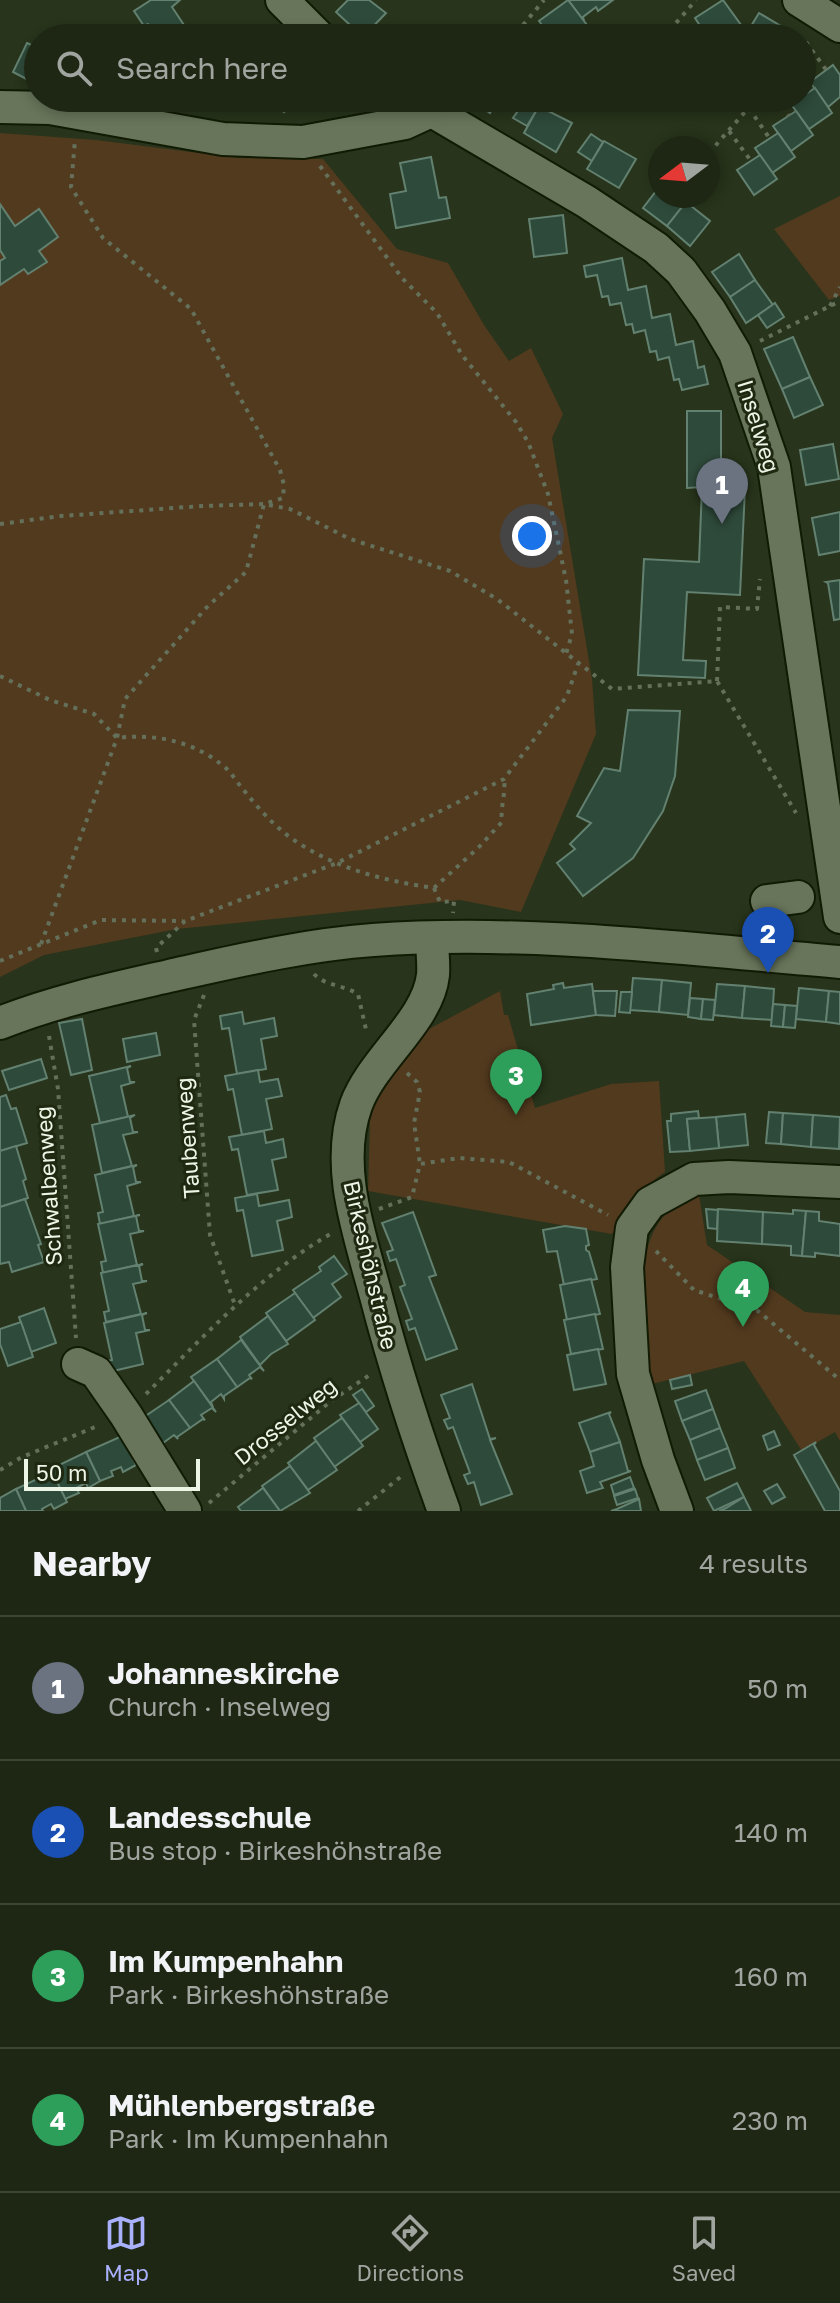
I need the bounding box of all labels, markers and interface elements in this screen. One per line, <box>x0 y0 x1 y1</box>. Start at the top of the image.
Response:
search box <box>24 24 816 112</box>
icon: search <box>52 46 96 90</box>
text: Search here <box>116 50 288 86</box>
north arrow <box>648 136 720 208</box>
street label: Inselweg <box>732 376 786 476</box>
pin: 1 <box>696 458 748 524</box>
your location <box>512 516 552 556</box>
pin: 2 <box>742 907 794 973</box>
pin: 3 <box>490 1049 542 1115</box>
street label: Taubenweg <box>169 1077 205 1199</box>
street label: Schwalbenweg <box>29 1105 67 1267</box>
street label: Birkeshöhstraße <box>338 1178 404 1352</box>
pin: 4 <box>717 1261 769 1327</box>
street label: Drosselweg <box>228 1372 342 1470</box>
scale bar <box>24 1455 200 1491</box>
text: 50 m <box>36 1459 87 1486</box>
text: Nearby <box>32 1543 152 1583</box>
text: 4 results <box>699 1548 808 1579</box>
text: Johanneskirche <box>108 1655 339 1691</box>
text: 1 <box>51 1673 65 1704</box>
text: 50 m <box>747 1673 808 1704</box>
text: Church · Inselweg <box>108 1691 331 1722</box>
text: Landesschule <box>108 1799 312 1835</box>
text: 2 <box>50 1817 66 1848</box>
text: 140 m <box>734 1817 808 1848</box>
text: Bus stop · Birkeshöhstraße <box>108 1835 442 1866</box>
text: Im Kumpenhahn <box>108 1943 344 1979</box>
text: 3 <box>50 1961 66 1992</box>
text: 160 m <box>734 1961 808 1992</box>
text: Park · Birkeshöhstraße <box>108 1979 389 2010</box>
text: Mühlenbergstraße <box>108 2087 375 2123</box>
text: 4 <box>50 2105 66 2136</box>
text: 230 m <box>732 2105 808 2136</box>
text: Park · Im Kumpenhahn <box>108 2123 389 2154</box>
tab: Map <box>104 2211 149 2286</box>
tab: Directions <box>357 2211 464 2286</box>
tab: Saved <box>672 2211 736 2286</box>

